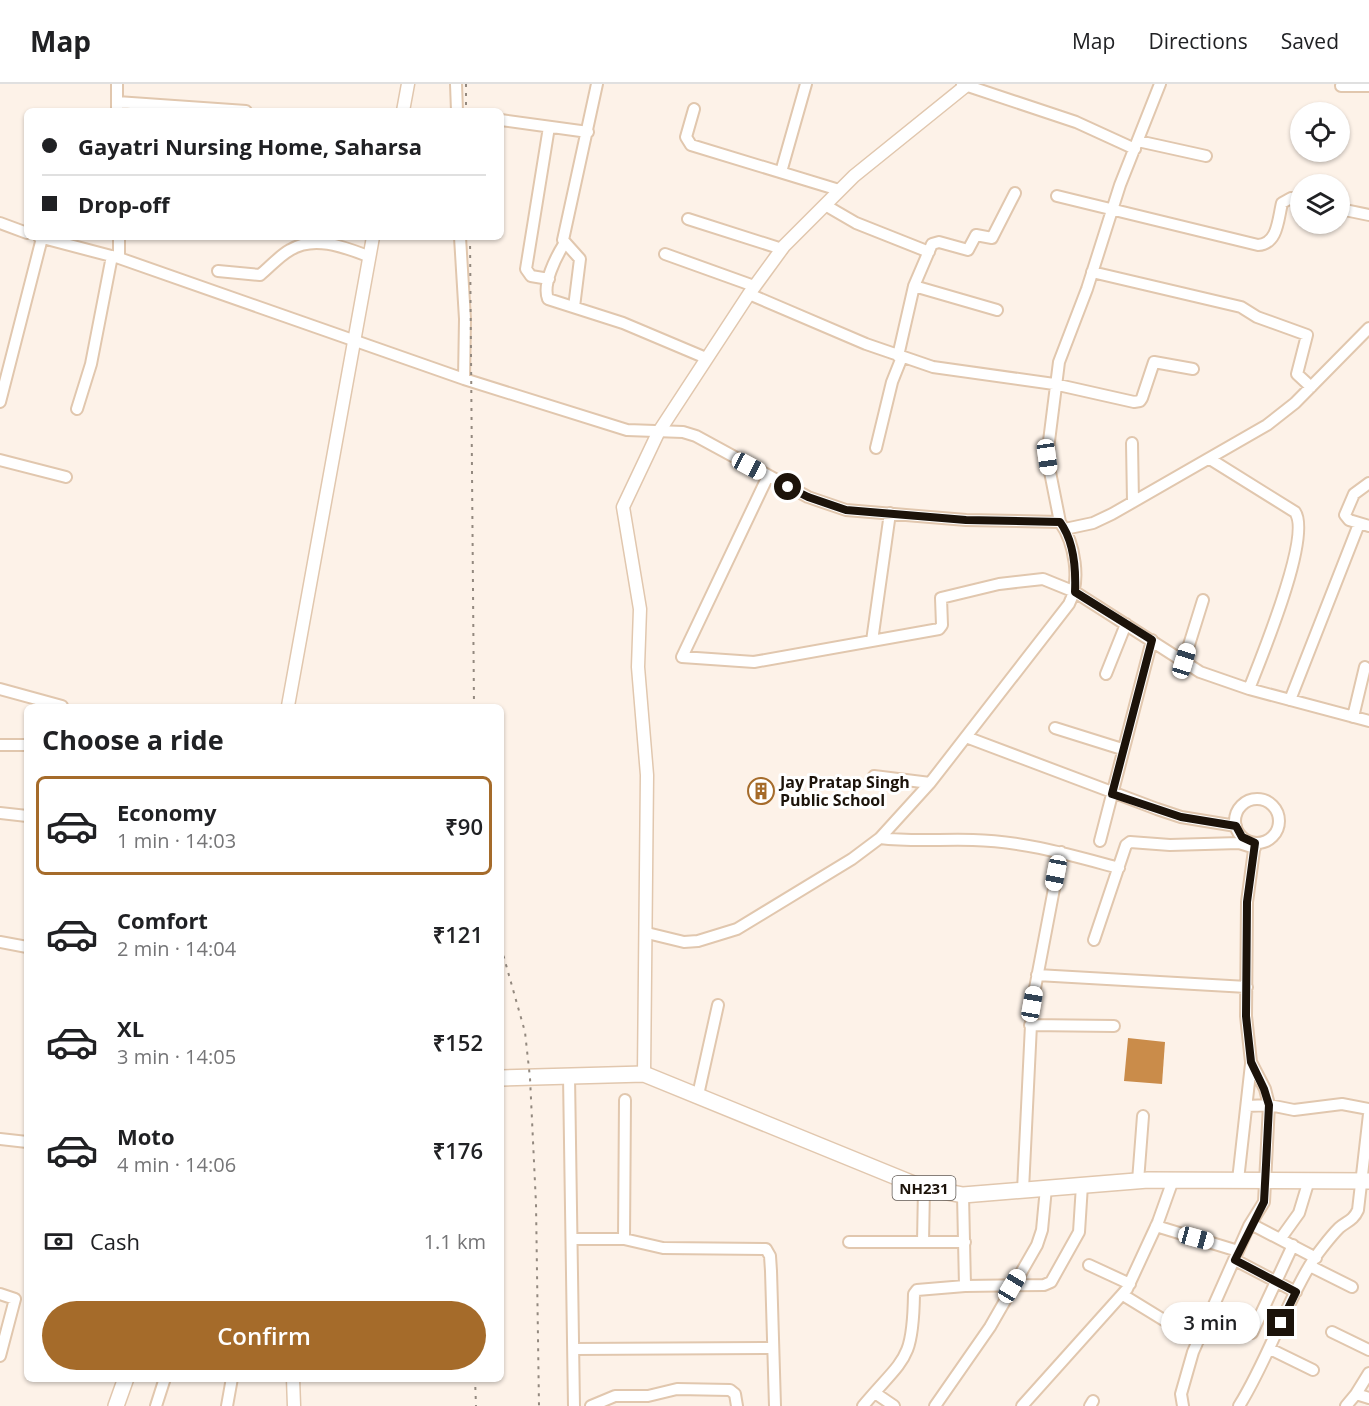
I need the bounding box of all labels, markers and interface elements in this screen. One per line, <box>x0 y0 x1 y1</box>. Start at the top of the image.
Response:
text: Map <box>30 22 91 60</box>
text: Map <box>1072 27 1115 55</box>
text: Directions <box>1148 27 1248 55</box>
text: Saved <box>1281 27 1339 55</box>
map controls <box>1290 102 1350 234</box>
button: locate <box>1290 102 1350 162</box>
text: Gayatri Nursing Home, Saharsa <box>78 131 422 161</box>
button: layers <box>1290 174 1350 234</box>
text: Drop-off <box>78 189 170 219</box>
car <box>1036 438 1058 476</box>
car <box>729 450 769 482</box>
route start <box>774 473 801 500</box>
car <box>1170 641 1198 681</box>
text: Choose a ride <box>42 721 224 758</box>
place label: Jay Pratap Singh Public School <box>778 771 910 811</box>
building icon: Jay Pratap Singh Public School <box>746 776 776 806</box>
text: Economy <box>117 797 216 827</box>
icon: car <box>45 799 99 853</box>
text: ₹90 <box>445 811 483 841</box>
text: 1 min · 14:03 <box>117 827 236 854</box>
car <box>1044 854 1068 892</box>
text: Comfort <box>117 905 208 935</box>
icon: car <box>45 907 99 961</box>
text: ₹121 <box>433 919 483 949</box>
text: 2 min · 14:04 <box>117 935 236 962</box>
car <box>1020 985 1044 1023</box>
text: XL <box>117 1013 144 1043</box>
icon: car <box>45 1015 99 1069</box>
text: ₹152 <box>433 1027 483 1057</box>
text: 3 min · 14:05 <box>117 1043 236 1070</box>
text: Moto <box>117 1121 175 1151</box>
icon: car <box>45 1123 99 1177</box>
text: ₹176 <box>433 1135 483 1165</box>
text: 4 min · 14:06 <box>117 1151 236 1178</box>
road number: NH231 <box>892 1176 956 1200</box>
icon: cash <box>42 1225 75 1258</box>
car <box>1176 1225 1216 1251</box>
text: Cash <box>90 1226 140 1256</box>
text: 1.1 km <box>424 1228 486 1255</box>
car <box>995 1266 1029 1306</box>
button: Confirm <box>42 1301 486 1370</box>
callout: 3 min <box>1161 1302 1260 1344</box>
text: 3 min <box>1184 1309 1238 1336</box>
route end <box>1267 1309 1294 1336</box>

